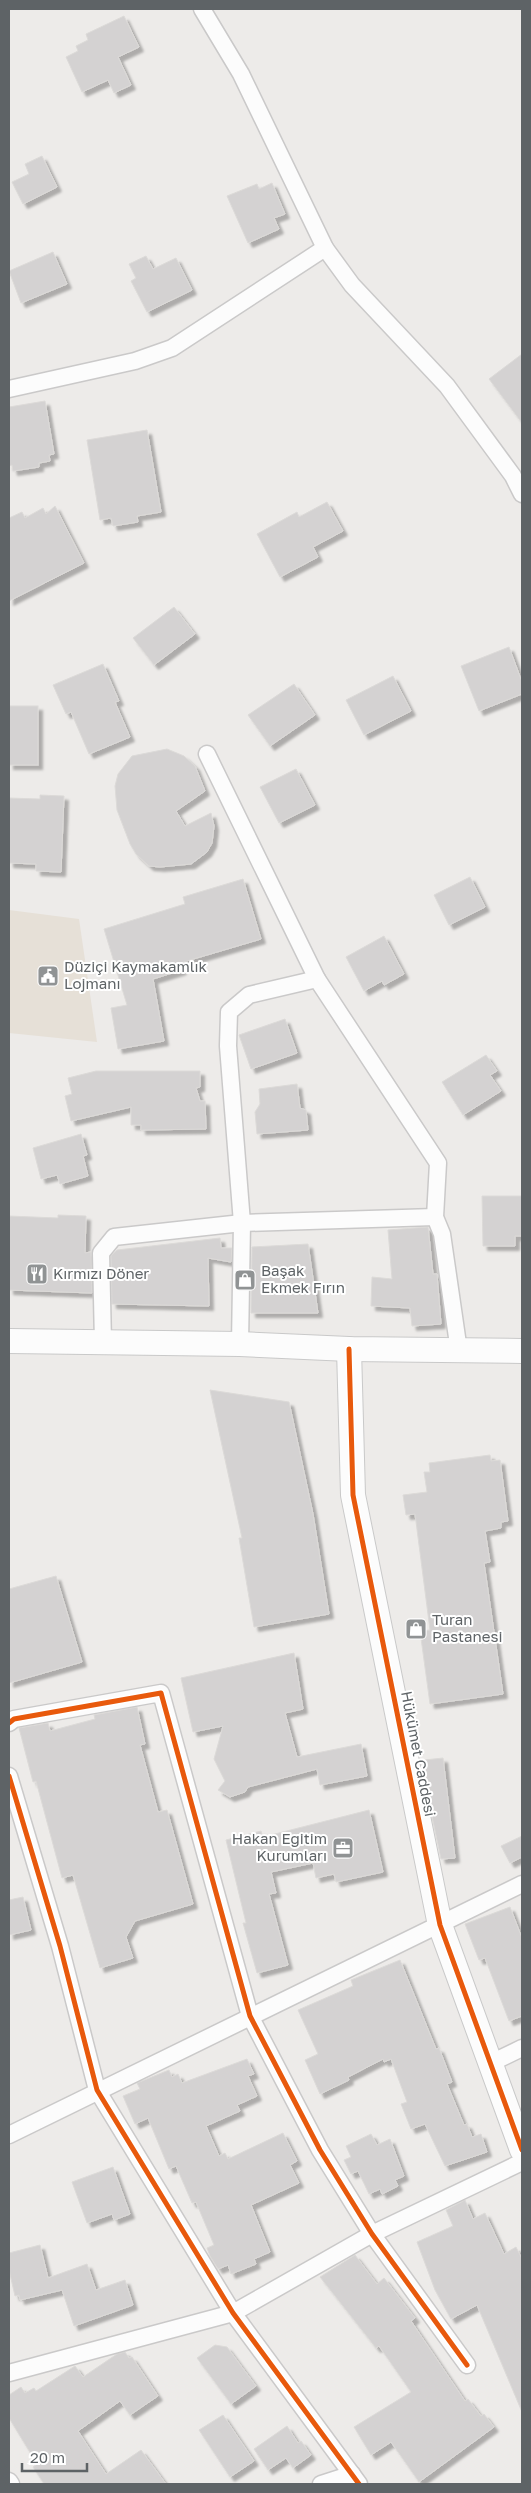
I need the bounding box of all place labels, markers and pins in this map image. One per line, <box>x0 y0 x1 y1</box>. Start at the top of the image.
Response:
place label: Düziçi Kaymakamlık Lojmanı <box>64 957 208 992</box>
public building icon: Düziçi Kaymakamlık Lojmanı <box>36 964 60 988</box>
place label: Başak Ekmek Fırın <box>261 1261 345 1296</box>
restaurant icon: Kırmızı Döner <box>25 1262 49 1286</box>
place label: Kırmızı Döner <box>53 1264 149 1282</box>
shop icon: Başak Ekmek Fırın <box>233 1268 257 1292</box>
place label: Turan Pastanesi <box>432 1610 502 1645</box>
shop icon: Turan Pastanesi <box>404 1617 428 1641</box>
place label: Hakan Eğitim Kurumları <box>232 1829 327 1864</box>
office icon: Hakan Eğitim Kurumları <box>331 1836 355 1860</box>

